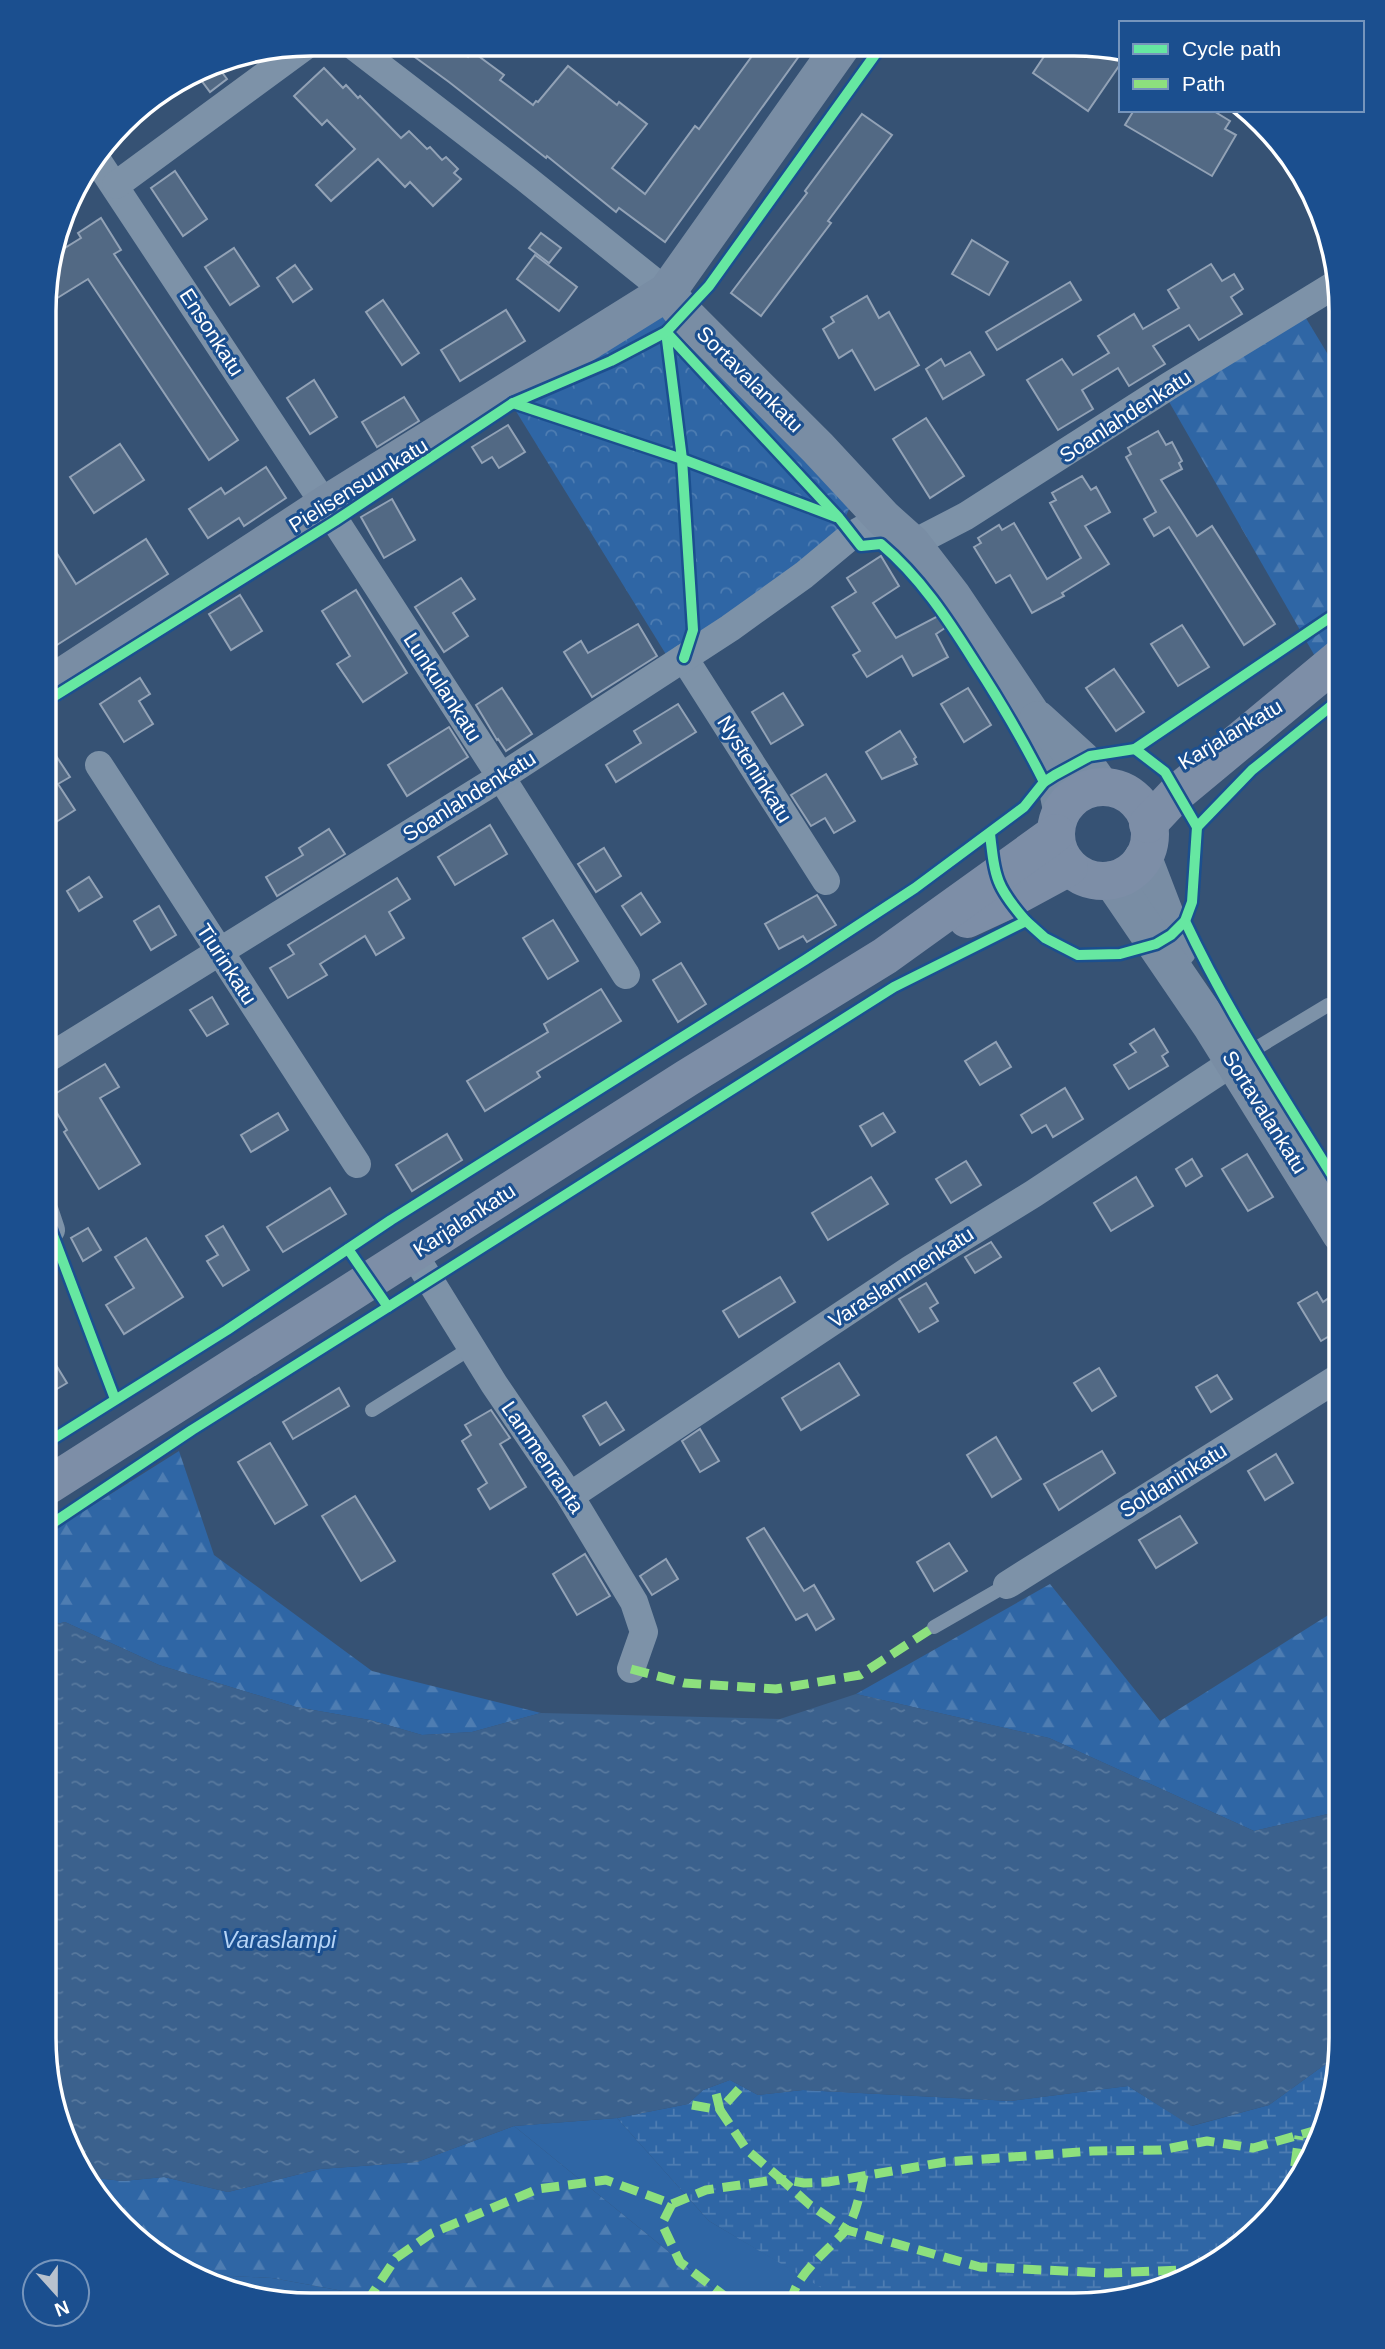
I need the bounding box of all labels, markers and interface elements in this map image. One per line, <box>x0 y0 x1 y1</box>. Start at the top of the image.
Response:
legend <box>1119 21 1364 112</box>
text: Cycle path <box>1182 37 1281 60</box>
text: Path <box>1182 72 1225 95</box>
street label: Ensonkatu <box>175 284 249 380</box>
street label: Sortavalankatu <box>692 321 808 437</box>
street label: Soanlahdenkatu <box>1055 365 1195 467</box>
street label: Pielisensuunkatu <box>285 433 431 537</box>
street label: Lunkulankatu <box>399 628 487 746</box>
street label: Karjalankatu <box>1174 694 1286 774</box>
street label: Nysteninkatu <box>713 711 797 827</box>
street label: Soanlahdenkatu <box>399 746 539 846</box>
street label: Tiurinkatu <box>192 919 262 1009</box>
street label: Sortavalankatu <box>1218 1047 1312 1177</box>
street label: Karjalankatu <box>409 1179 519 1261</box>
street label: Varaslammenkatu <box>824 1222 978 1332</box>
street label: Lammenranta <box>497 1397 589 1517</box>
street label: Soldaninkatu <box>1115 1438 1231 1522</box>
water label: Varaslampi <box>222 1927 337 1953</box>
north arrow <box>21 2258 91 2328</box>
text: N <box>52 2296 72 2321</box>

